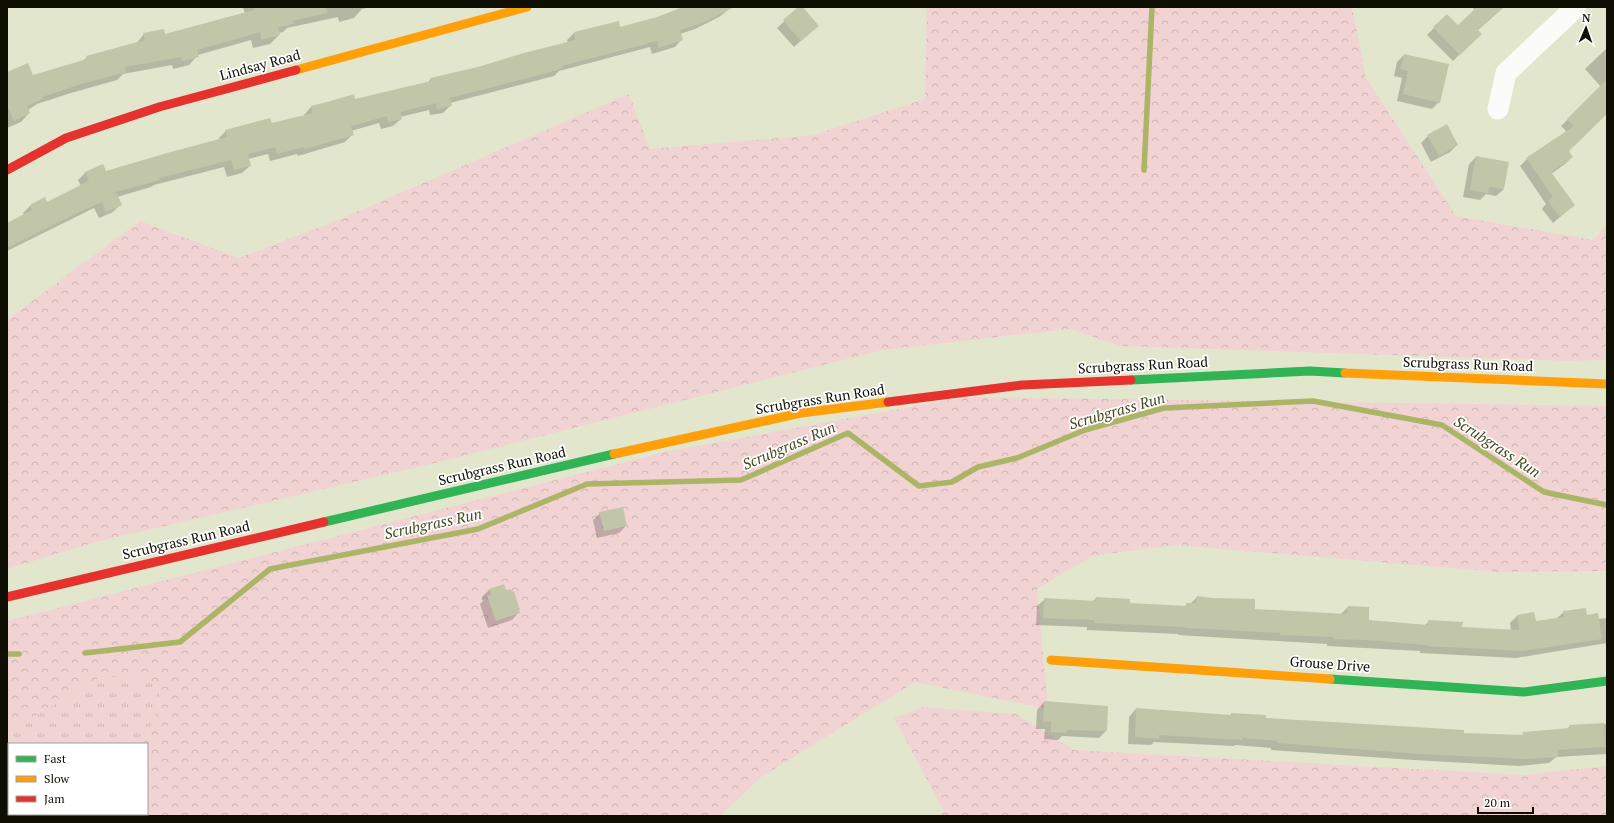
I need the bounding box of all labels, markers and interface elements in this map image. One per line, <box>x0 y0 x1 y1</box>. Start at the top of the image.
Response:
north arrow <box>1566 8 1606 48</box>
text: N <box>1582 11 1591 25</box>
street label: Lindsay Road <box>217 45 303 84</box>
street label: Scrubgrass Run Road <box>1077 352 1209 377</box>
street label: Scrubgrass Run Road <box>1403 352 1534 375</box>
street label: Scrubgrass Run Road <box>754 379 886 418</box>
water label: Scrubgrass Run <box>1066 387 1167 433</box>
water label: Scrubgrass Run <box>1450 411 1545 482</box>
water label: Scrubgrass Run <box>739 416 838 474</box>
street label: Scrubgrass Run Road <box>436 442 568 489</box>
water label: Scrubgrass Run <box>382 503 483 543</box>
street label: Scrubgrass Run Road <box>120 516 252 563</box>
street label: Grouse Drive <box>1289 651 1371 676</box>
legend <box>8 743 148 815</box>
text: Fast <box>44 751 67 766</box>
text: Slow <box>44 771 70 786</box>
scale bar <box>1478 789 1533 815</box>
text: Jam <box>44 791 65 806</box>
text: 20 m <box>1484 795 1511 810</box>

